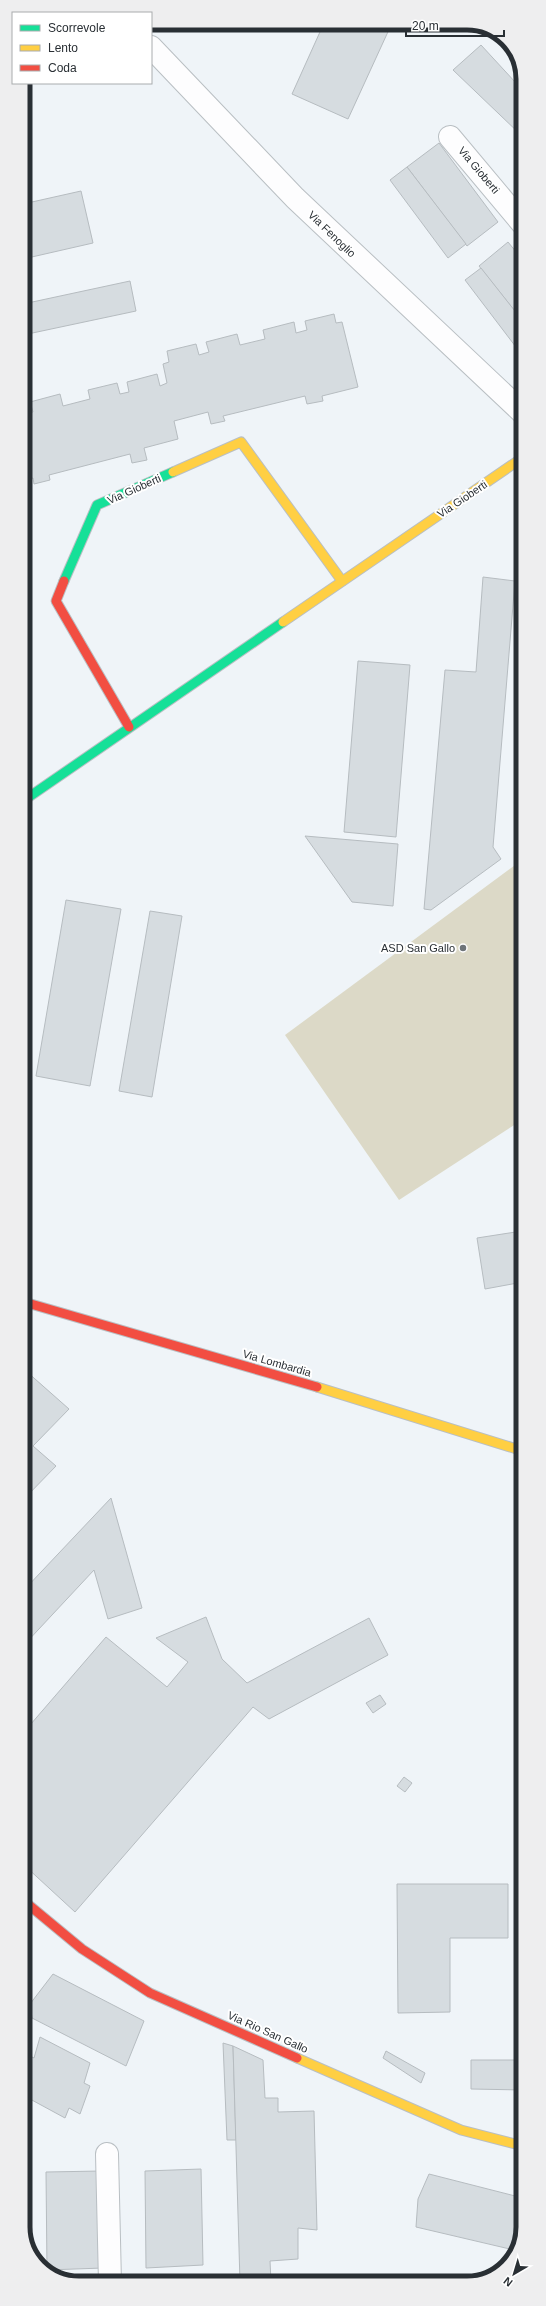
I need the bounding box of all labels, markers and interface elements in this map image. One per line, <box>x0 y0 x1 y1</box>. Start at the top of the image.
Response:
legend <box>12 12 152 84</box>
scale bar <box>406 12 504 38</box>
text: 20 m <box>412 19 439 33</box>
text: Scorrevole <box>48 21 106 35</box>
text: Lento <box>48 41 78 55</box>
text: Coda <box>48 61 77 75</box>
street label: Via Gioberti <box>456 144 502 196</box>
street label: Via Fenoglio <box>306 209 358 259</box>
street label: Via Gioberti <box>105 472 163 506</box>
street label: Via Gioberti <box>435 478 489 520</box>
place label: ASD San Gallo <box>381 942 455 954</box>
marker: ASD San Gallo <box>458 943 468 953</box>
street label: Via Lombardia <box>241 1347 313 1379</box>
street label: Via Rio San Gallo <box>226 2009 310 2055</box>
north arrow <box>494 2254 534 2294</box>
text: N <box>501 2275 515 2289</box>

